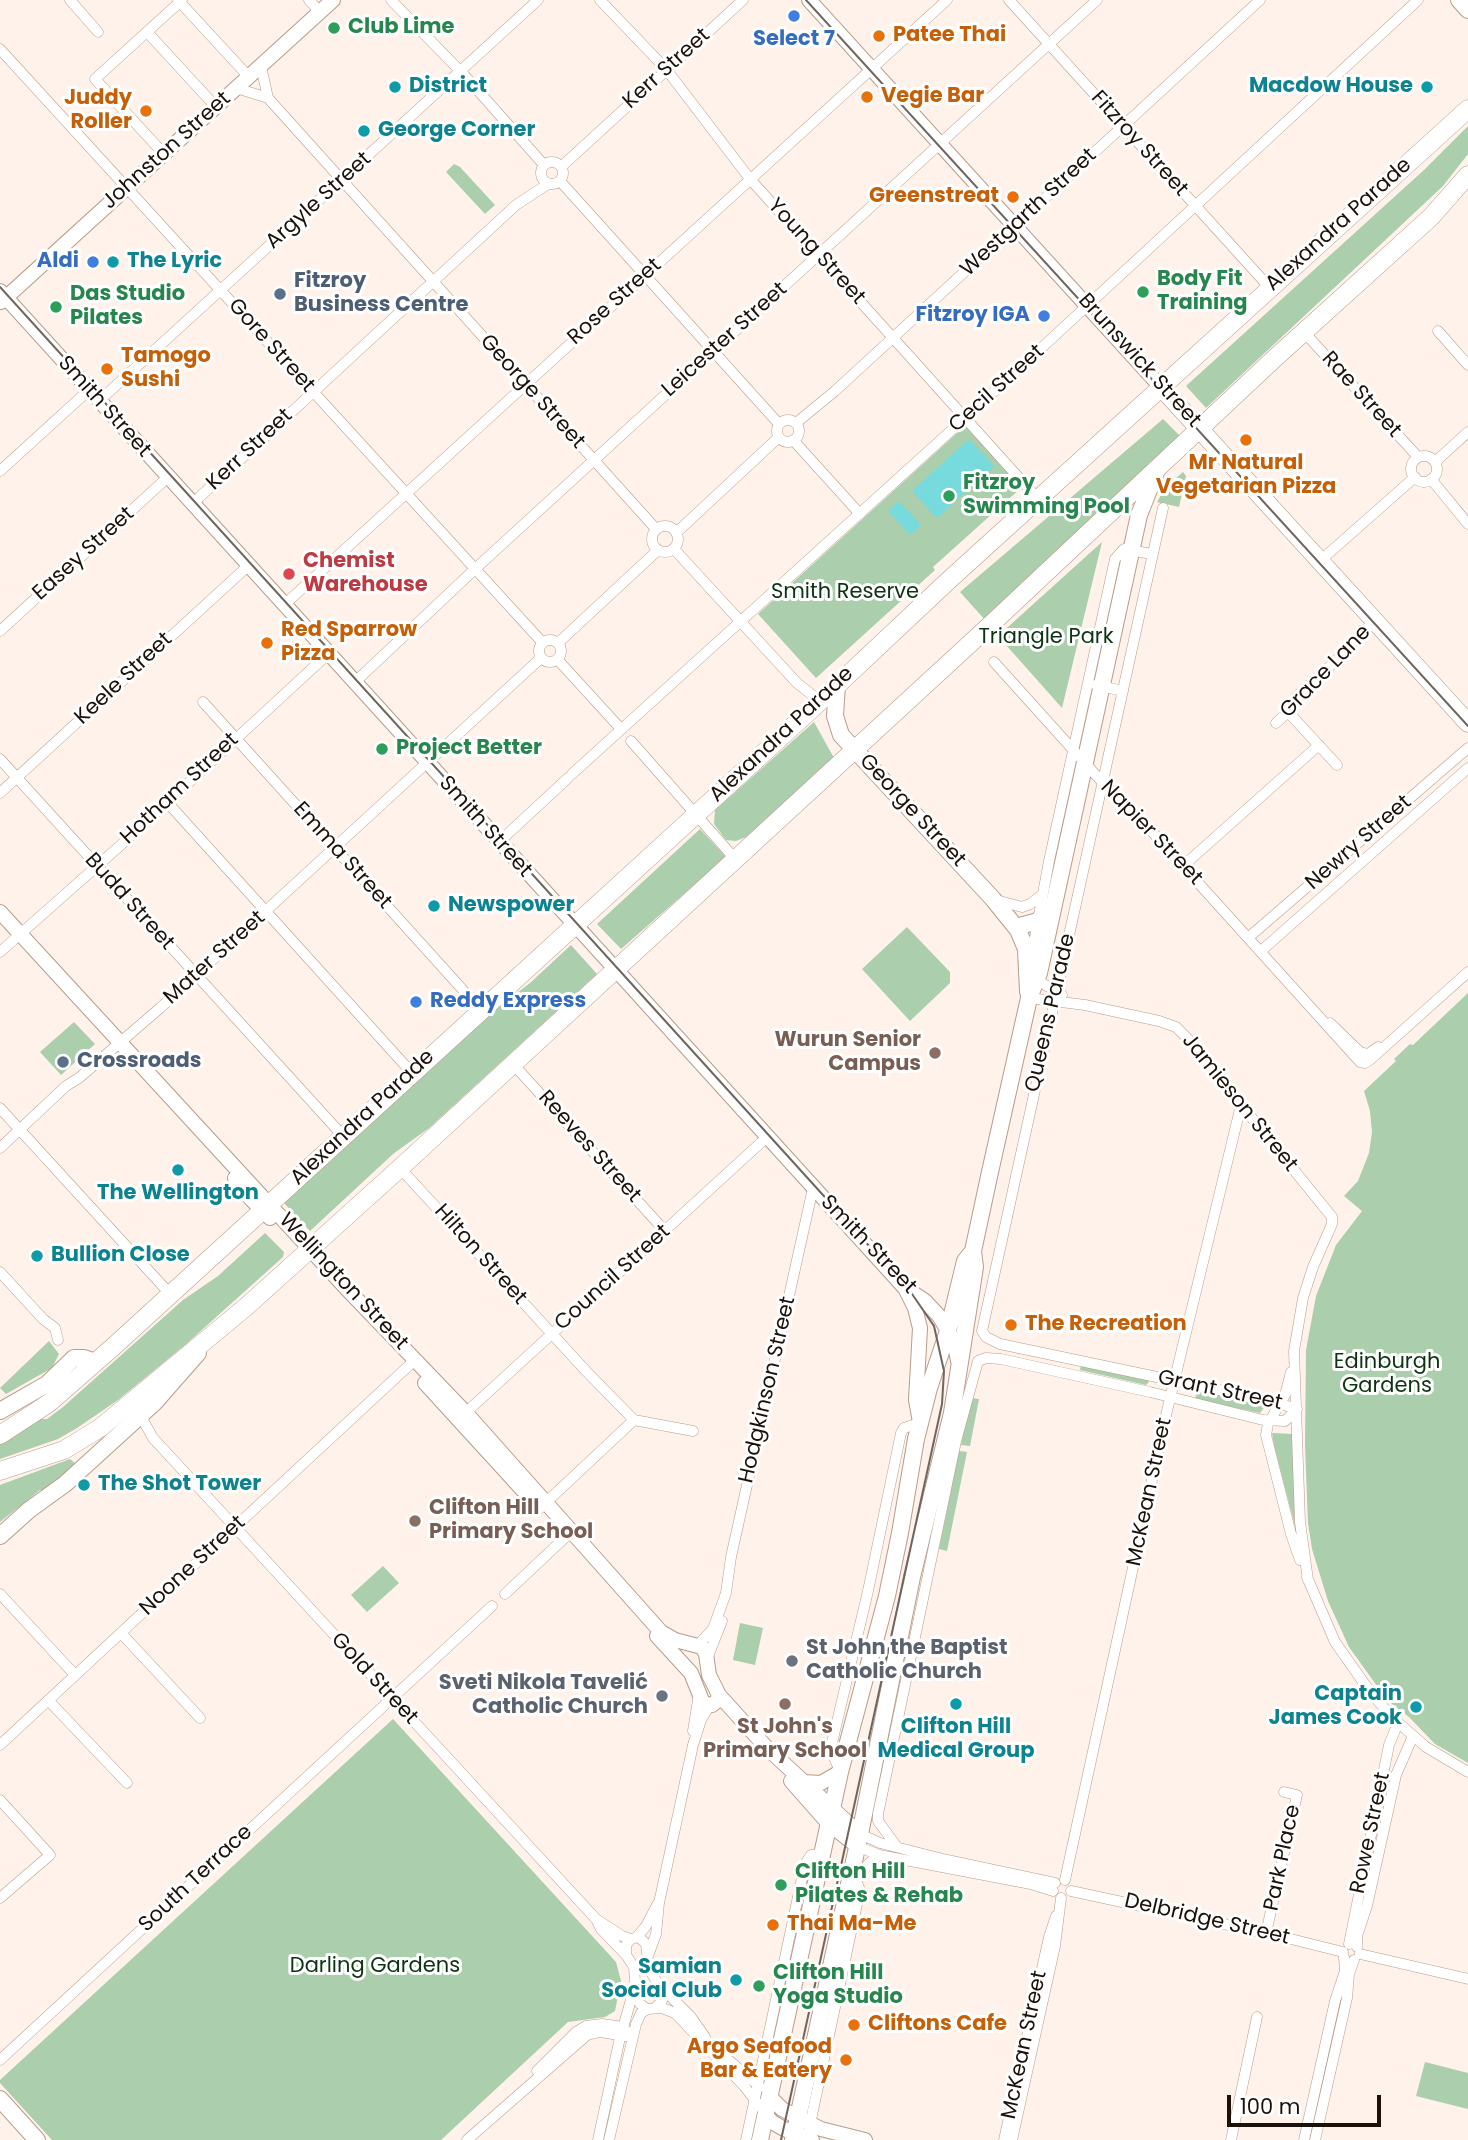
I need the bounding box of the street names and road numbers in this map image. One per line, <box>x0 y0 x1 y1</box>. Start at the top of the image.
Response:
street label: Kerr Street <box>618 23 716 115</box>
street label: Fitzroy Street <box>1085 86 1193 202</box>
street label: Johnston Street <box>98 87 236 215</box>
street label: Westgarth Street <box>956 144 1102 282</box>
street label: Argyle Street <box>261 147 377 255</box>
street label: Alexandra Parade <box>1261 153 1417 297</box>
street label: Young Street <box>762 194 870 310</box>
street label: Rose Street <box>563 253 667 351</box>
street label: Leicester Street <box>657 277 793 403</box>
street label: Brunswick Street <box>1072 289 1206 433</box>
street label: Gore Street <box>222 294 320 398</box>
street label: George Street <box>474 330 590 454</box>
street label: Cecil Street <box>944 340 1050 438</box>
street label: Rae Street <box>1316 347 1406 443</box>
street label: Smith Street <box>52 351 156 463</box>
street label: Kerr Street <box>202 404 298 496</box>
street label: Easey Street <box>28 502 140 606</box>
street label: Grace Lane <box>1275 620 1377 724</box>
street label: Keele Street <box>70 628 178 730</box>
street label: Alexandra Parade <box>705 662 859 808</box>
street label: Hotham Street <box>116 728 244 850</box>
street label: George Street <box>853 749 971 873</box>
street label: Smith Street <box>433 771 537 883</box>
street label: Napier Street <box>1095 775 1207 891</box>
street label: Newry Street <box>1301 790 1417 896</box>
street label: Emma Street <box>287 797 397 915</box>
street label: Budd Street <box>79 848 179 956</box>
street label: Mater Street <box>159 906 271 1010</box>
street label: Queens Parade <box>1021 931 1081 1095</box>
street label: Jamieson Street <box>1176 1029 1302 1177</box>
street label: Alexandra Parade <box>286 1045 440 1191</box>
street label: Reeves Street <box>532 1086 646 1208</box>
street label: Smith Street <box>815 1190 921 1300</box>
street label: Hilton Street <box>428 1200 532 1310</box>
street label: Wellington Street <box>273 1208 413 1356</box>
street label: Council Street <box>550 1220 676 1336</box>
street label: Hodgkinson Street <box>734 1294 802 1486</box>
street label: Grant Street <box>1155 1366 1285 1416</box>
street label: McKean Street <box>1122 1415 1178 1569</box>
street label: Noone Street <box>135 1511 251 1621</box>
street label: Gold Street <box>325 1628 423 1730</box>
street label: Rowe Street <box>1346 1770 1396 1896</box>
street label: Park Place <box>1259 1803 1307 1913</box>
street label: South Terrace <box>134 1820 258 1938</box>
street label: Delbridge Street <box>1122 1889 1292 1951</box>
street label: McKean Street <box>997 1968 1053 2122</box>

